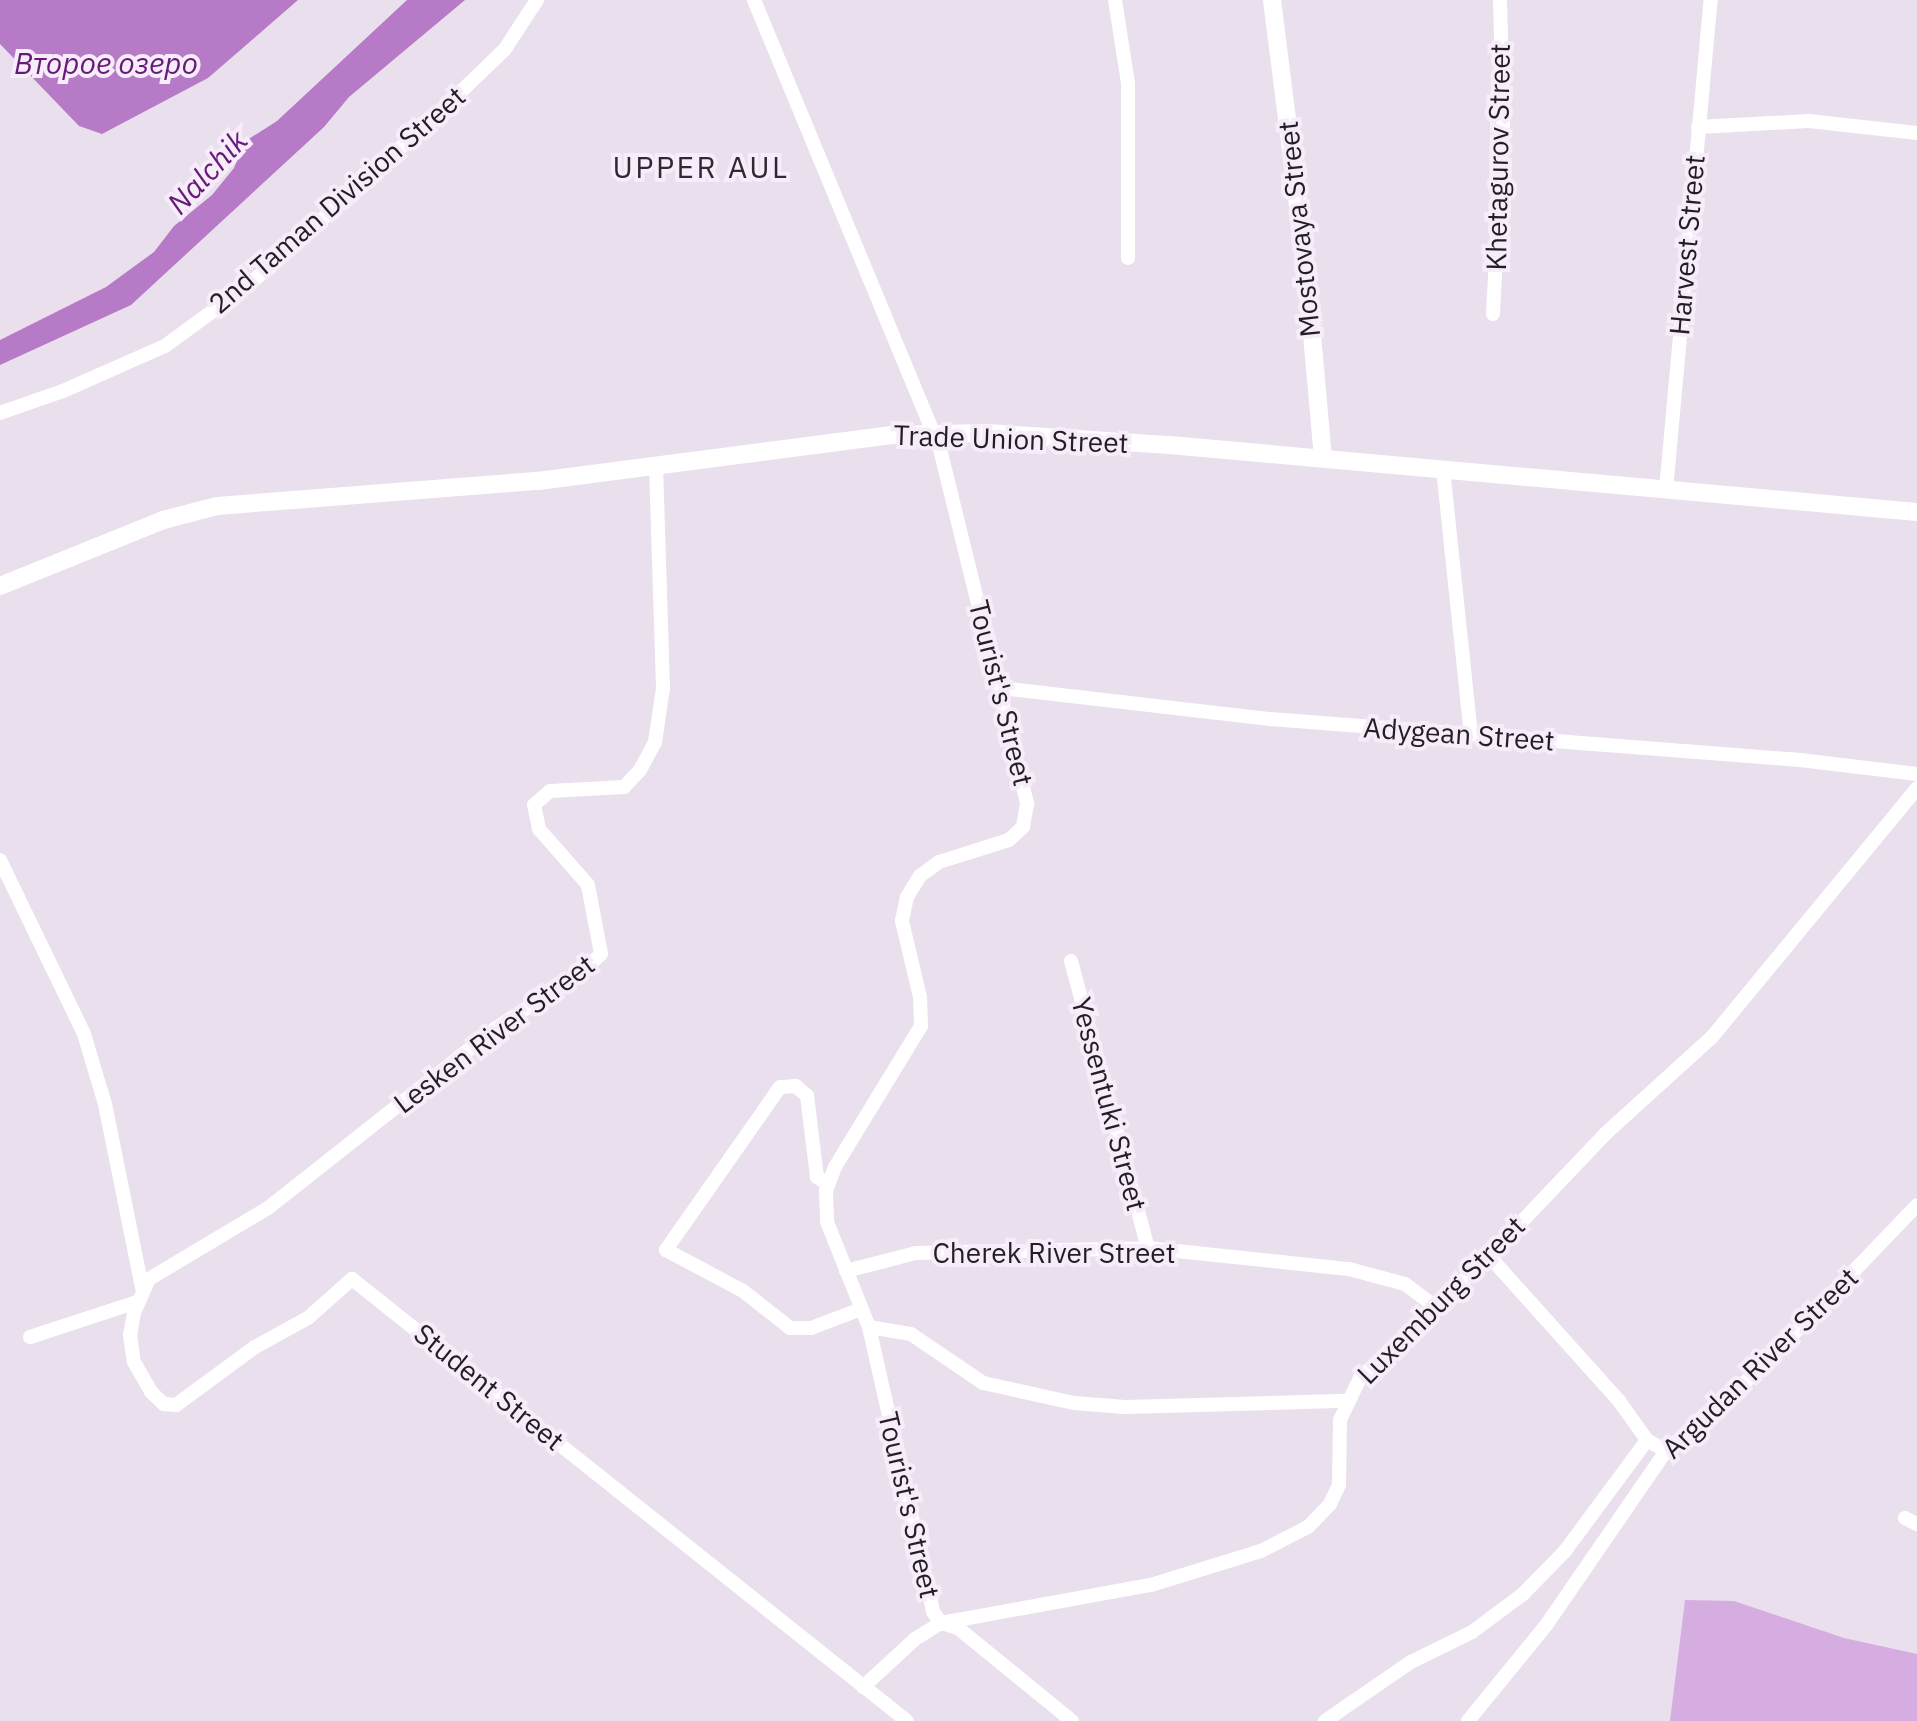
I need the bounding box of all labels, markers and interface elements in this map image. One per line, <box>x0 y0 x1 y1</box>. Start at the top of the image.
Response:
street label: Khetagurov Street <box>1479 43 1517 271</box>
water label: Второе озеро <box>14 45 198 81</box>
street label: 2nd Taman Division Street <box>202 80 472 320</box>
street label: Mostovaya Street <box>1271 119 1327 339</box>
water label: Nalchik <box>159 123 255 221</box>
district label: UPPER AUL <box>612 149 790 185</box>
street label: Harvest Street <box>1662 153 1712 337</box>
street label: Trade Union Street <box>893 418 1129 460</box>
street label: Tourist's Street <box>962 597 1040 789</box>
street label: Adygean Street <box>1362 711 1556 757</box>
street label: Lesken River Street <box>387 948 601 1120</box>
street label: Yessentuki Street <box>1064 993 1154 1215</box>
street label: Luxemburg Street <box>1350 1209 1532 1391</box>
street label: Cherek River Street <box>932 1236 1176 1270</box>
street label: Argudan River Street <box>1655 1261 1865 1465</box>
street label: Student Street <box>407 1316 571 1458</box>
street label: Tourist's Street <box>871 1409 947 1601</box>

